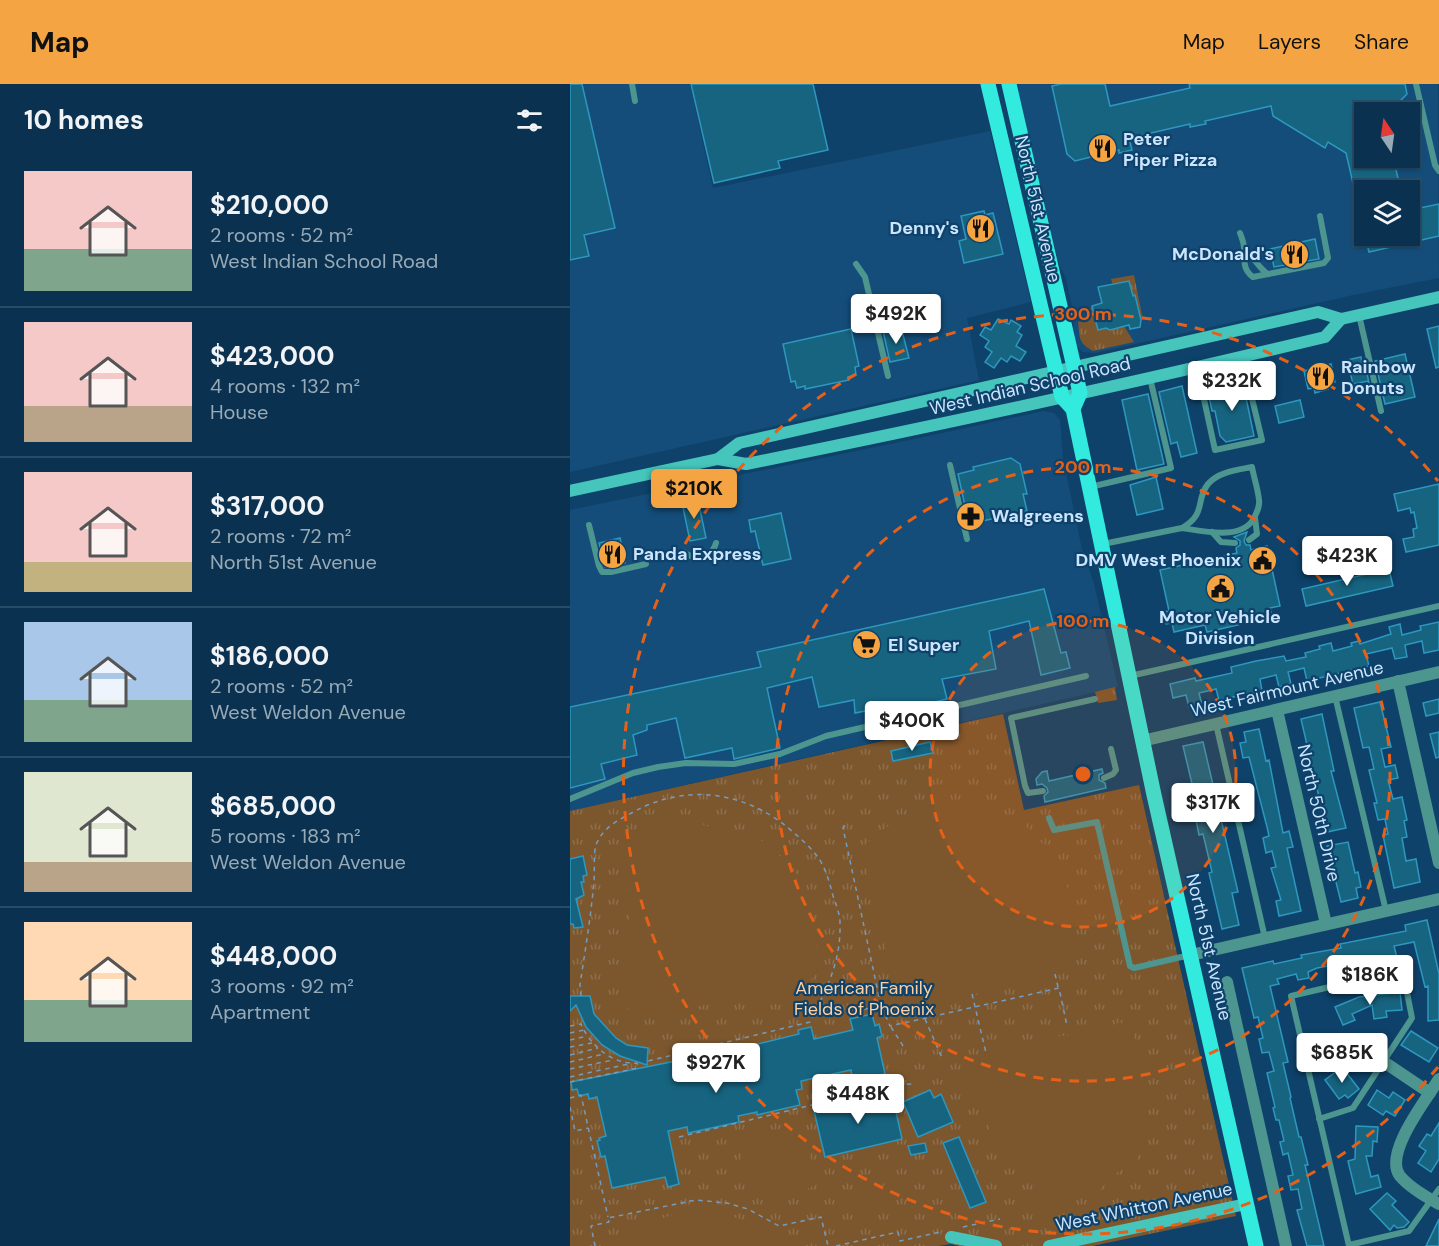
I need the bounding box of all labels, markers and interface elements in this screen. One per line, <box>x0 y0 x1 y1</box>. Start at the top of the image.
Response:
text: Map <box>30 24 90 61</box>
text: Map <box>1183 28 1225 56</box>
text: Layers <box>1258 28 1321 56</box>
text: Share <box>1354 28 1409 56</box>
north arrow <box>1354 102 1420 168</box>
map controls <box>1354 102 1420 246</box>
text: 10 homes <box>24 103 144 137</box>
icon: filters <box>513 104 546 137</box>
place label: Peter Piper Pizza <box>1123 127 1217 172</box>
street label: North 51st Avenue <box>1009 133 1067 285</box>
restaurant icon: Peter Piper Pizza <box>1086 133 1118 165</box>
button: layers <box>1354 180 1420 246</box>
text: $210,000 <box>210 188 329 222</box>
icon: home <box>72 195 144 267</box>
restaurant icon: Denny's <box>964 212 996 244</box>
place label: Denny's <box>890 216 959 240</box>
text: 2 rooms · 52 m² <box>210 222 353 248</box>
restaurant icon: McDonald's <box>1279 238 1311 270</box>
place label: McDonald's <box>1172 242 1274 266</box>
text: West Indian School Road <box>210 248 438 274</box>
pin: $492K <box>854 294 938 345</box>
text: $492K <box>865 300 927 326</box>
text: 300 m <box>1054 302 1112 326</box>
text: $423,000 <box>210 339 335 373</box>
icon: home <box>72 346 144 418</box>
street label: West Indian School Road <box>927 351 1133 421</box>
place label: Rainbow Donuts <box>1341 355 1416 400</box>
pin: $232K <box>1190 361 1274 412</box>
restaurant icon: Rainbow Donuts <box>1304 361 1336 393</box>
text: $232K <box>1202 367 1262 393</box>
text: 4 rooms · 132 m² <box>210 373 360 399</box>
text: House <box>210 399 268 425</box>
text: 200 m <box>1055 455 1111 479</box>
pin: $210K <box>652 469 736 520</box>
text: $210K <box>665 475 723 501</box>
text: $317,000 <box>210 489 325 523</box>
icon: home <box>72 496 144 568</box>
pharmacy icon: Walgreens <box>954 500 986 532</box>
place label: Walgreens <box>991 504 1084 528</box>
text: 2 rooms · 72 m² <box>210 523 351 549</box>
pin: $423K <box>1305 536 1389 587</box>
restaurant icon: Panda Express <box>596 538 628 570</box>
place label: Panda Express <box>633 542 761 566</box>
text: $423K <box>1316 542 1378 568</box>
public building icon: DMV West Phoenix <box>1246 544 1278 576</box>
place label: DMV West Phoenix <box>1076 548 1241 572</box>
text: North 51st Avenue <box>210 549 377 575</box>
public building icon: Motor Vehicle Division <box>1204 572 1236 604</box>
place label: Motor Vehicle Division <box>1159 605 1281 650</box>
text: 100 m <box>1056 609 1110 633</box>
supermarket icon: El Super <box>851 629 883 661</box>
place label: El Super <box>888 633 959 657</box>
text: $186,000 <box>210 639 329 673</box>
icon: home <box>72 646 144 718</box>
street label: West Fairmount Avenue <box>1188 655 1386 723</box>
text: 2 rooms · 52 m² <box>210 673 353 699</box>
text: West Weldon Avenue <box>210 699 406 725</box>
pin: $400K <box>870 701 954 752</box>
text: $400K <box>879 707 945 733</box>
street label: North 50th Drive <box>1292 742 1346 884</box>
centre of rings <box>1073 764 1093 784</box>
pin: $317K <box>1171 783 1255 834</box>
text: $685,000 <box>210 789 336 823</box>
text: $317K <box>1185 789 1241 815</box>
icon: home <box>72 796 144 868</box>
text: 5 rooms · 183 m² <box>210 823 361 849</box>
text: West Weldon Avenue <box>210 849 406 875</box>
street label: North 51st Avenue <box>1180 871 1238 1023</box>
text: $448,000 <box>210 939 337 973</box>
icon: home <box>72 946 144 1018</box>
pin: $186K <box>1328 955 1412 1006</box>
text: $186K <box>1341 961 1399 987</box>
text: 3 rooms · 92 m² <box>210 973 354 999</box>
park label: American Family Fields of Phoenix <box>794 976 934 1021</box>
text: Apartment <box>210 999 310 1025</box>
pin: $685K <box>1300 1033 1384 1084</box>
text: $685K <box>1311 1039 1373 1065</box>
pin: $927K <box>674 1043 758 1094</box>
text: $927K <box>686 1049 746 1075</box>
pin: $448K <box>816 1074 900 1125</box>
text: $448K <box>826 1080 890 1106</box>
street label: West Whitton Avenue <box>1053 1177 1235 1237</box>

